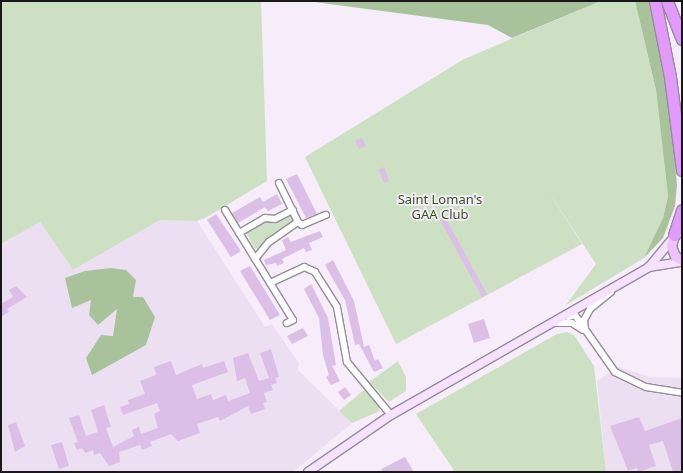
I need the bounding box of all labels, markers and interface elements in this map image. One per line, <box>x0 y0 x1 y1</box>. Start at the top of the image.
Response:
park label: Saint Loman's GAA Club <box>398 192 482 223</box>

